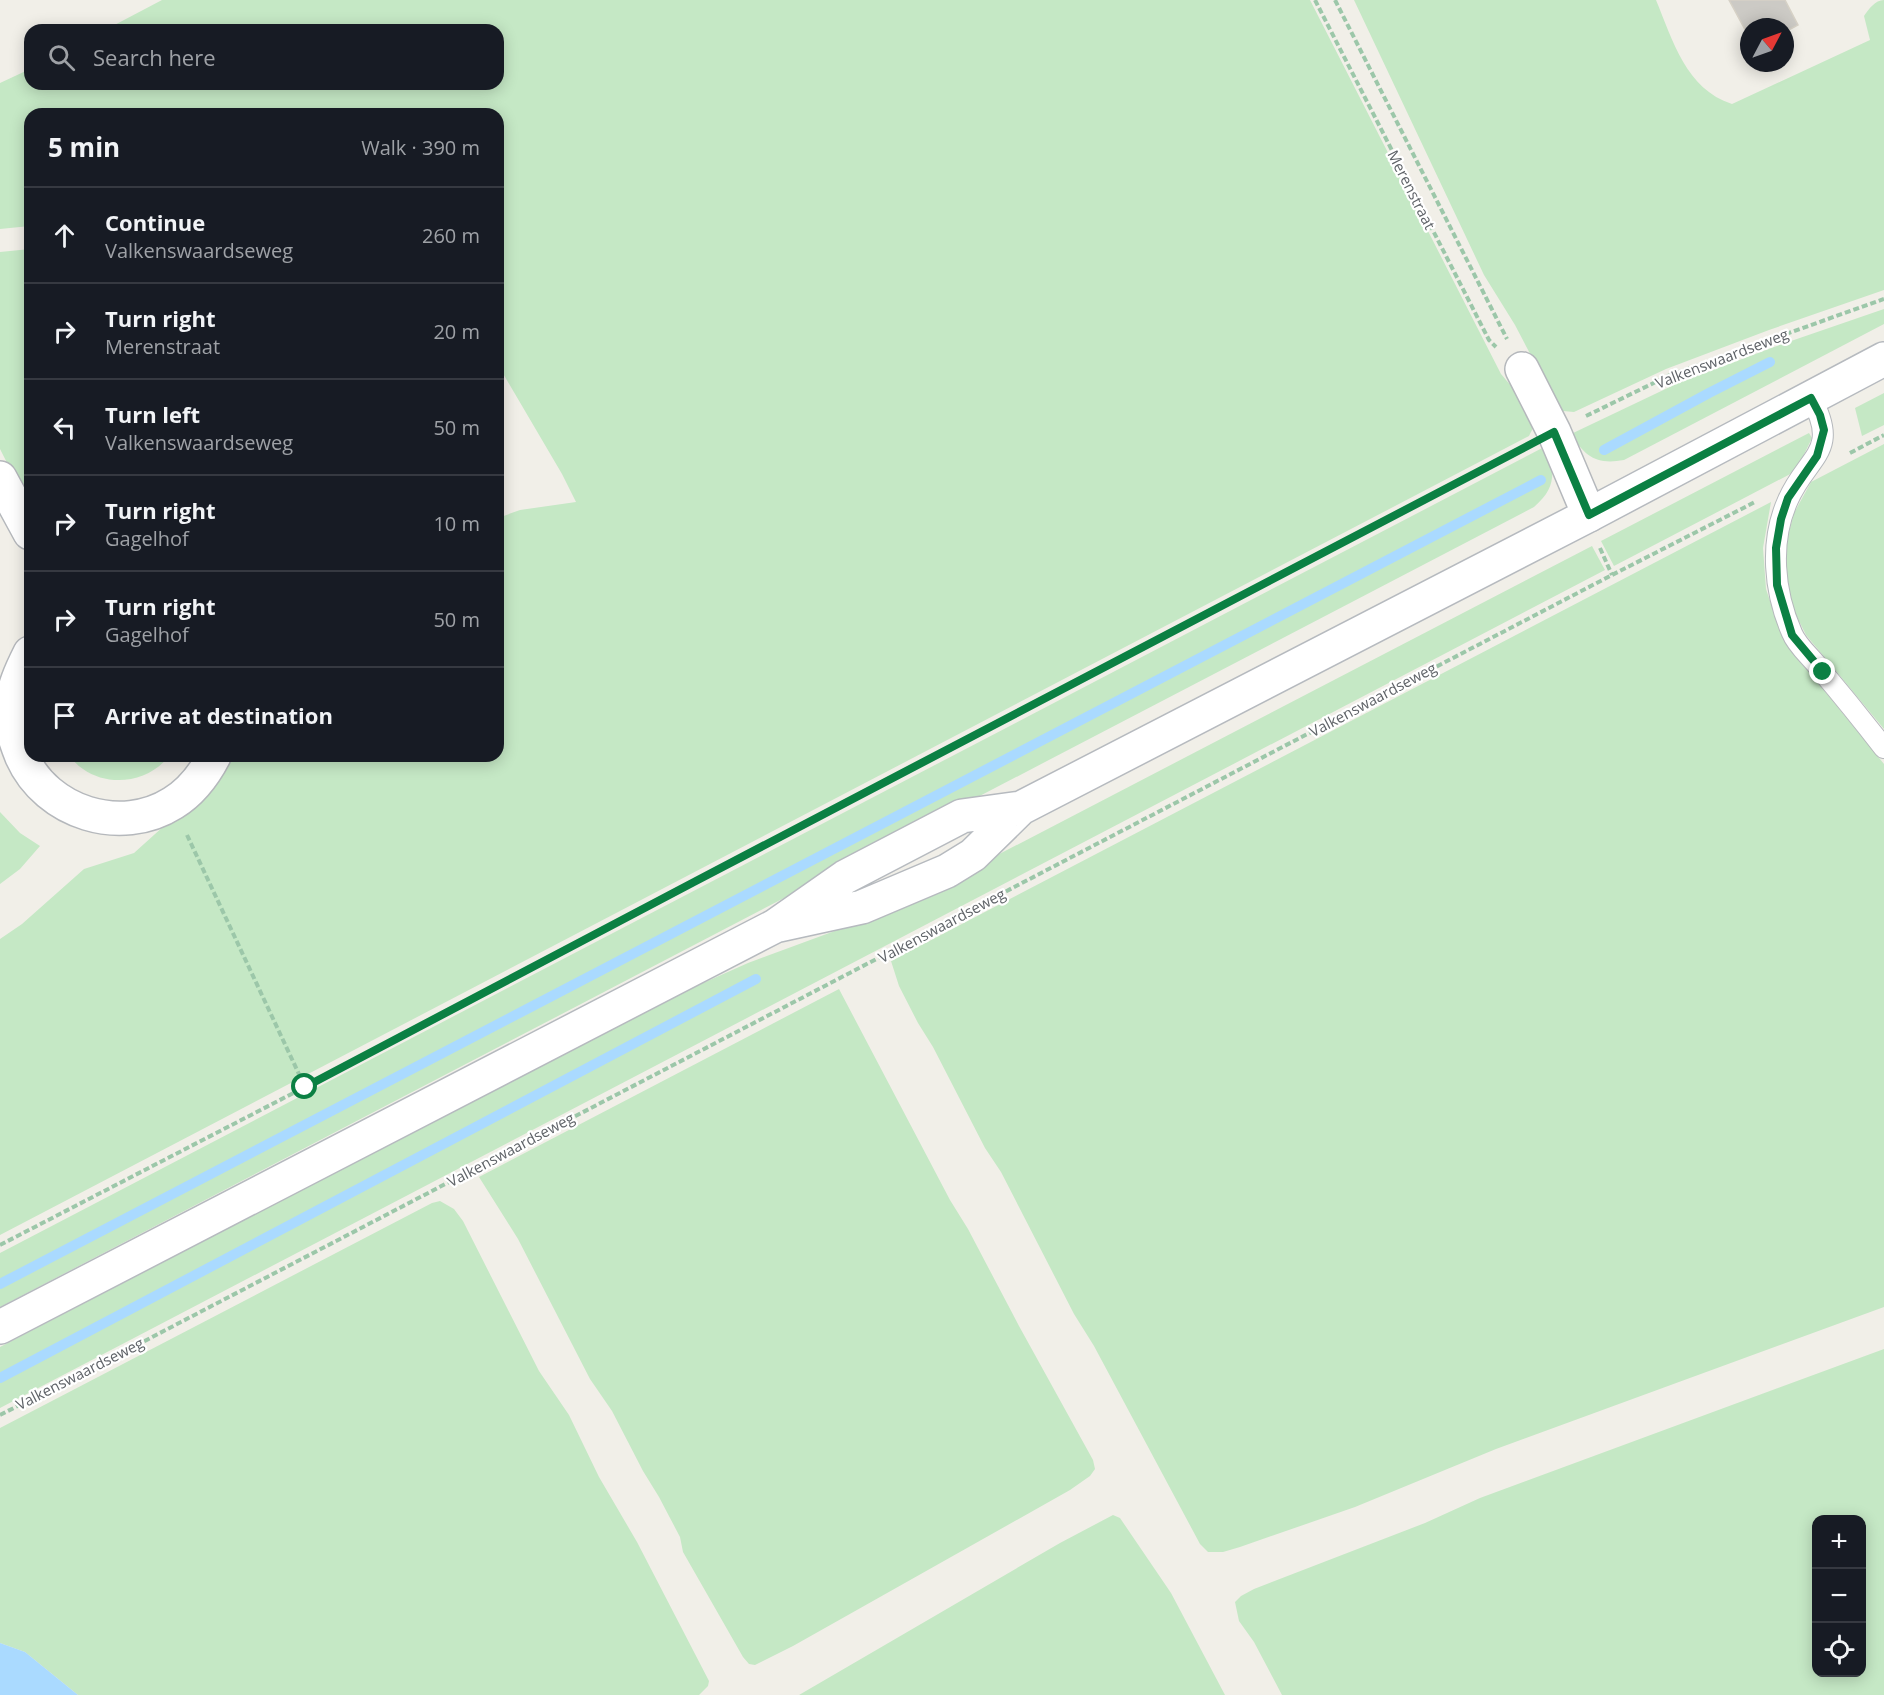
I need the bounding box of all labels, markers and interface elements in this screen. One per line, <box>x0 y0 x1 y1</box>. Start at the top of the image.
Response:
north arrow <box>1740 18 1794 72</box>
search box <box>24 24 504 90</box>
icon: search <box>45 41 78 74</box>
text: Search here <box>93 42 216 72</box>
text: 5 min <box>48 129 120 165</box>
text: Walk · 390 m <box>361 134 480 161</box>
street label: Merenstraat <box>1383 147 1440 233</box>
text: Continue <box>105 207 205 237</box>
icon: ahead <box>48 219 81 252</box>
text: 260 m <box>422 222 480 249</box>
text: Valkenswaardseweg <box>105 237 293 264</box>
text: Turn right <box>105 303 216 333</box>
icon: right <box>48 315 81 348</box>
text: 20 m <box>433 318 480 345</box>
street label: Valkenswaardseweg <box>1652 323 1791 393</box>
text: Merenstraat <box>105 333 220 360</box>
text: Turn left <box>105 399 200 429</box>
icon: left <box>48 411 81 444</box>
text: 50 m <box>433 414 480 441</box>
text: Valkenswaardseweg <box>105 429 293 456</box>
text: Turn right <box>105 495 216 525</box>
icon: right <box>48 507 81 540</box>
text: 10 m <box>433 510 480 537</box>
text: Gagelhof <box>105 525 189 552</box>
text: Turn right <box>105 591 216 621</box>
icon: right <box>48 603 81 636</box>
text: 50 m <box>433 606 480 633</box>
text: Gagelhof <box>105 621 189 648</box>
street label: Valkenswaardseweg <box>1306 657 1440 741</box>
route end <box>1809 658 1835 684</box>
icon: arrive <box>48 699 81 732</box>
text: Arrive at destination <box>105 700 333 730</box>
street label: Valkenswaardseweg <box>875 883 1009 967</box>
route start <box>291 1073 317 1099</box>
street label: Valkenswaardseweg <box>444 1107 578 1191</box>
street label: Valkenswaardseweg <box>12 1332 147 1414</box>
map controls <box>1812 1515 1866 1677</box>
button: + <box>1812 1515 1866 1569</box>
button: − <box>1812 1569 1866 1623</box>
button: locate <box>1812 1623 1866 1677</box>

